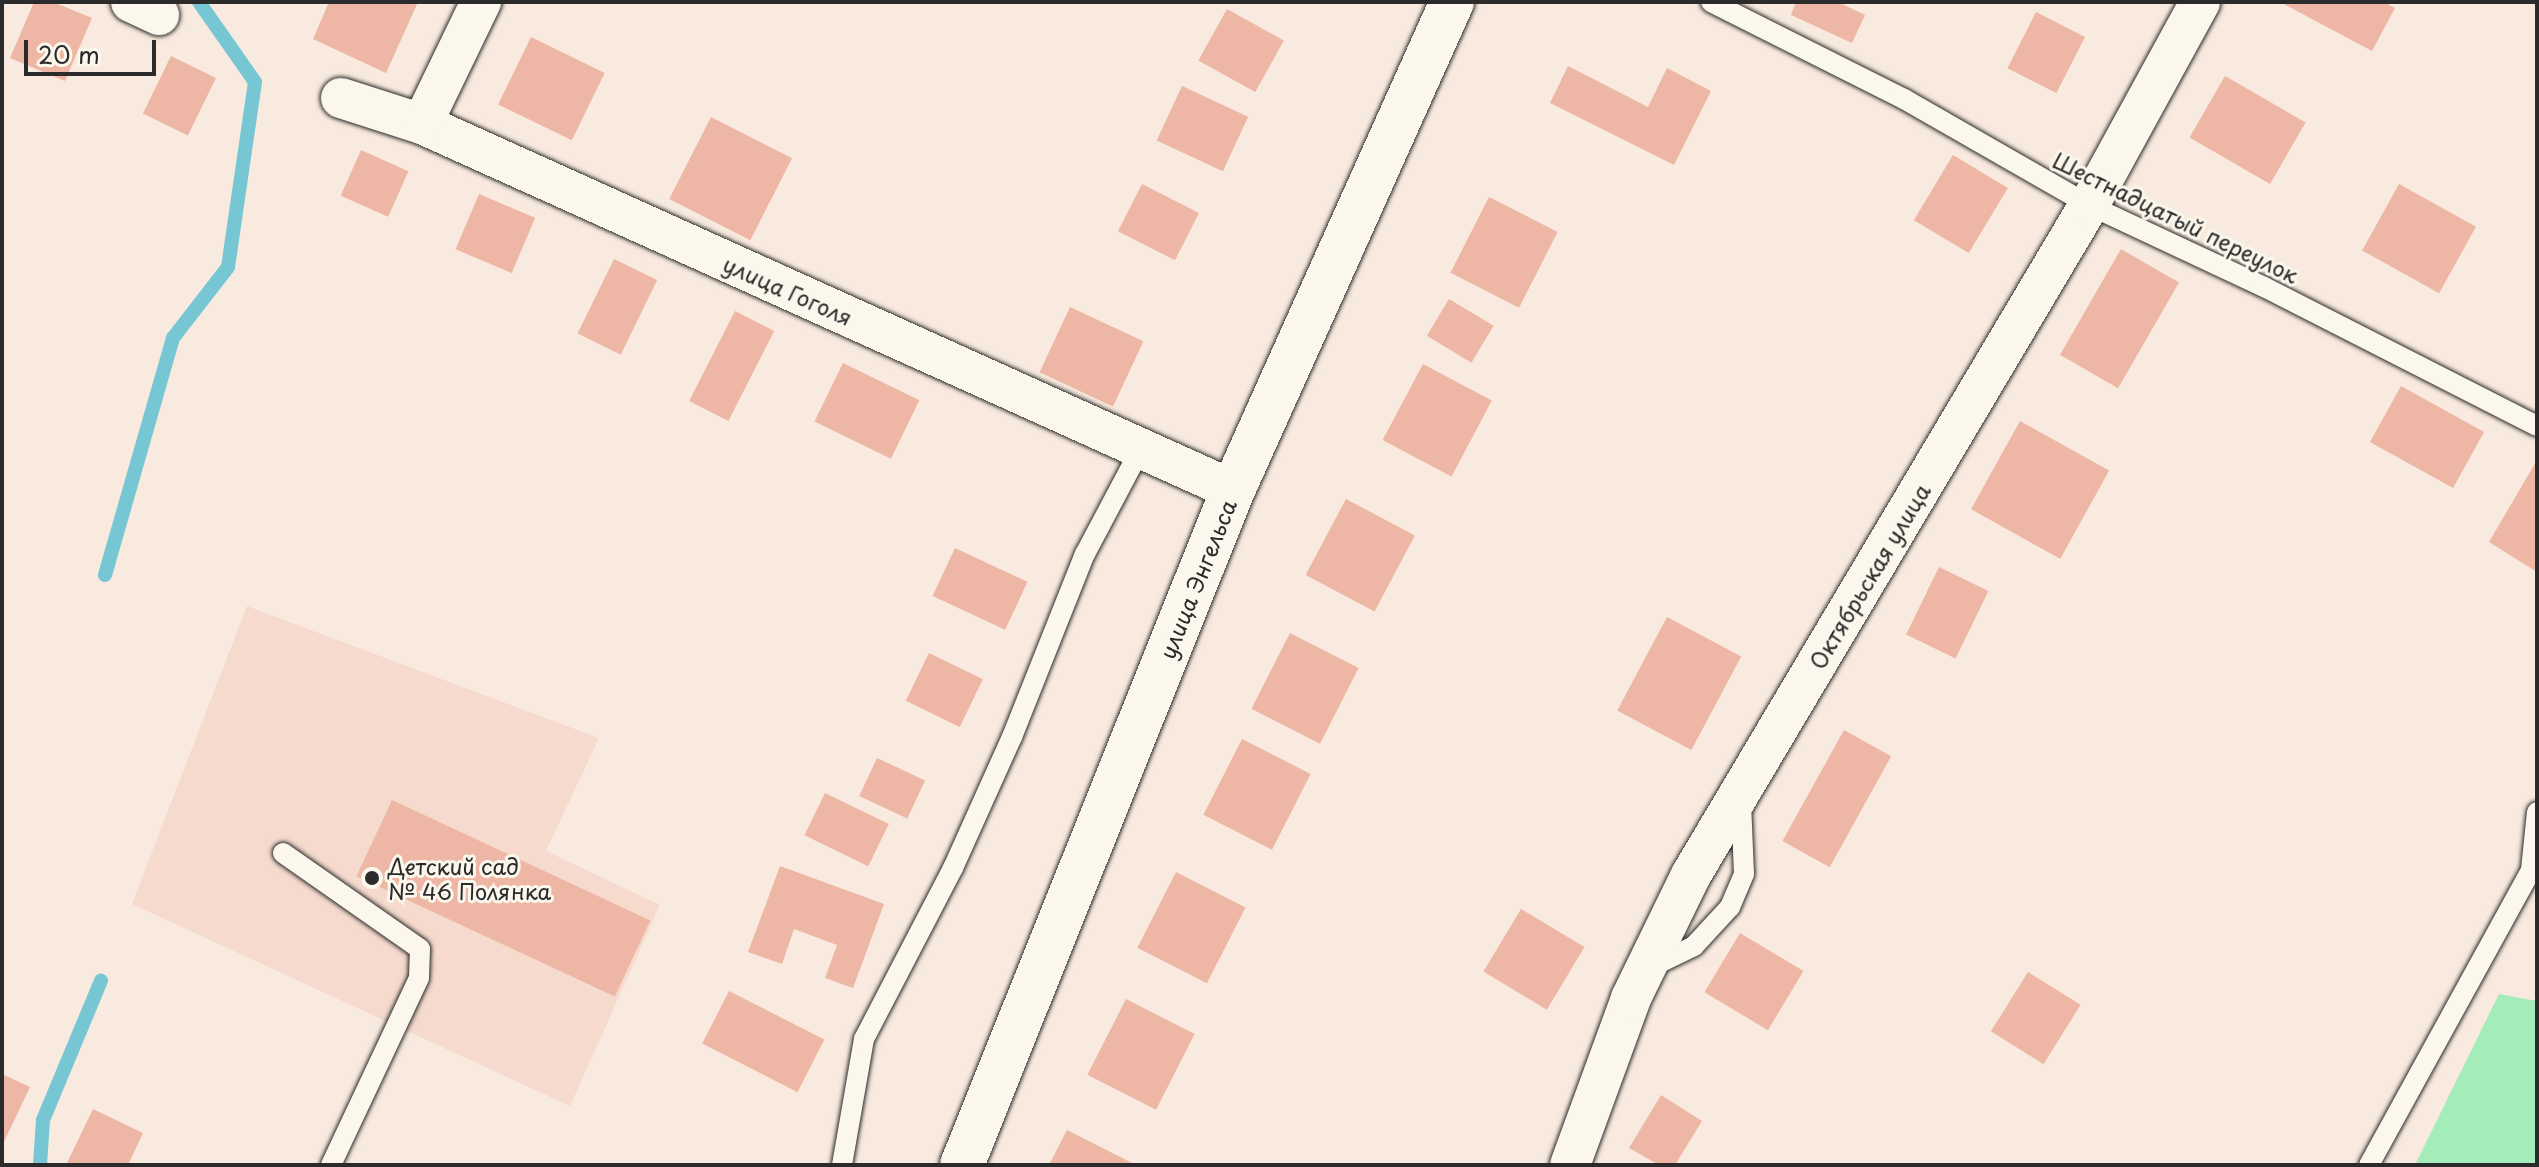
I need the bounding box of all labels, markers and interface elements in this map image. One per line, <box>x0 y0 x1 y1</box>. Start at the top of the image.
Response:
scale bar <box>28 24 160 74</box>
text: 20 m <box>38 36 100 72</box>
street label: Шестнадцатый переулок <box>2049 146 2303 288</box>
street label: улица Гоголя <box>719 249 857 331</box>
street label: Октябрьская улица <box>1803 478 1935 674</box>
street label: улица Энгельса <box>1153 495 1241 663</box>
place label: Детский сад № 46 Полянка <box>388 852 552 904</box>
marker: Детский сад № 46 Полянка <box>363 869 381 887</box>

